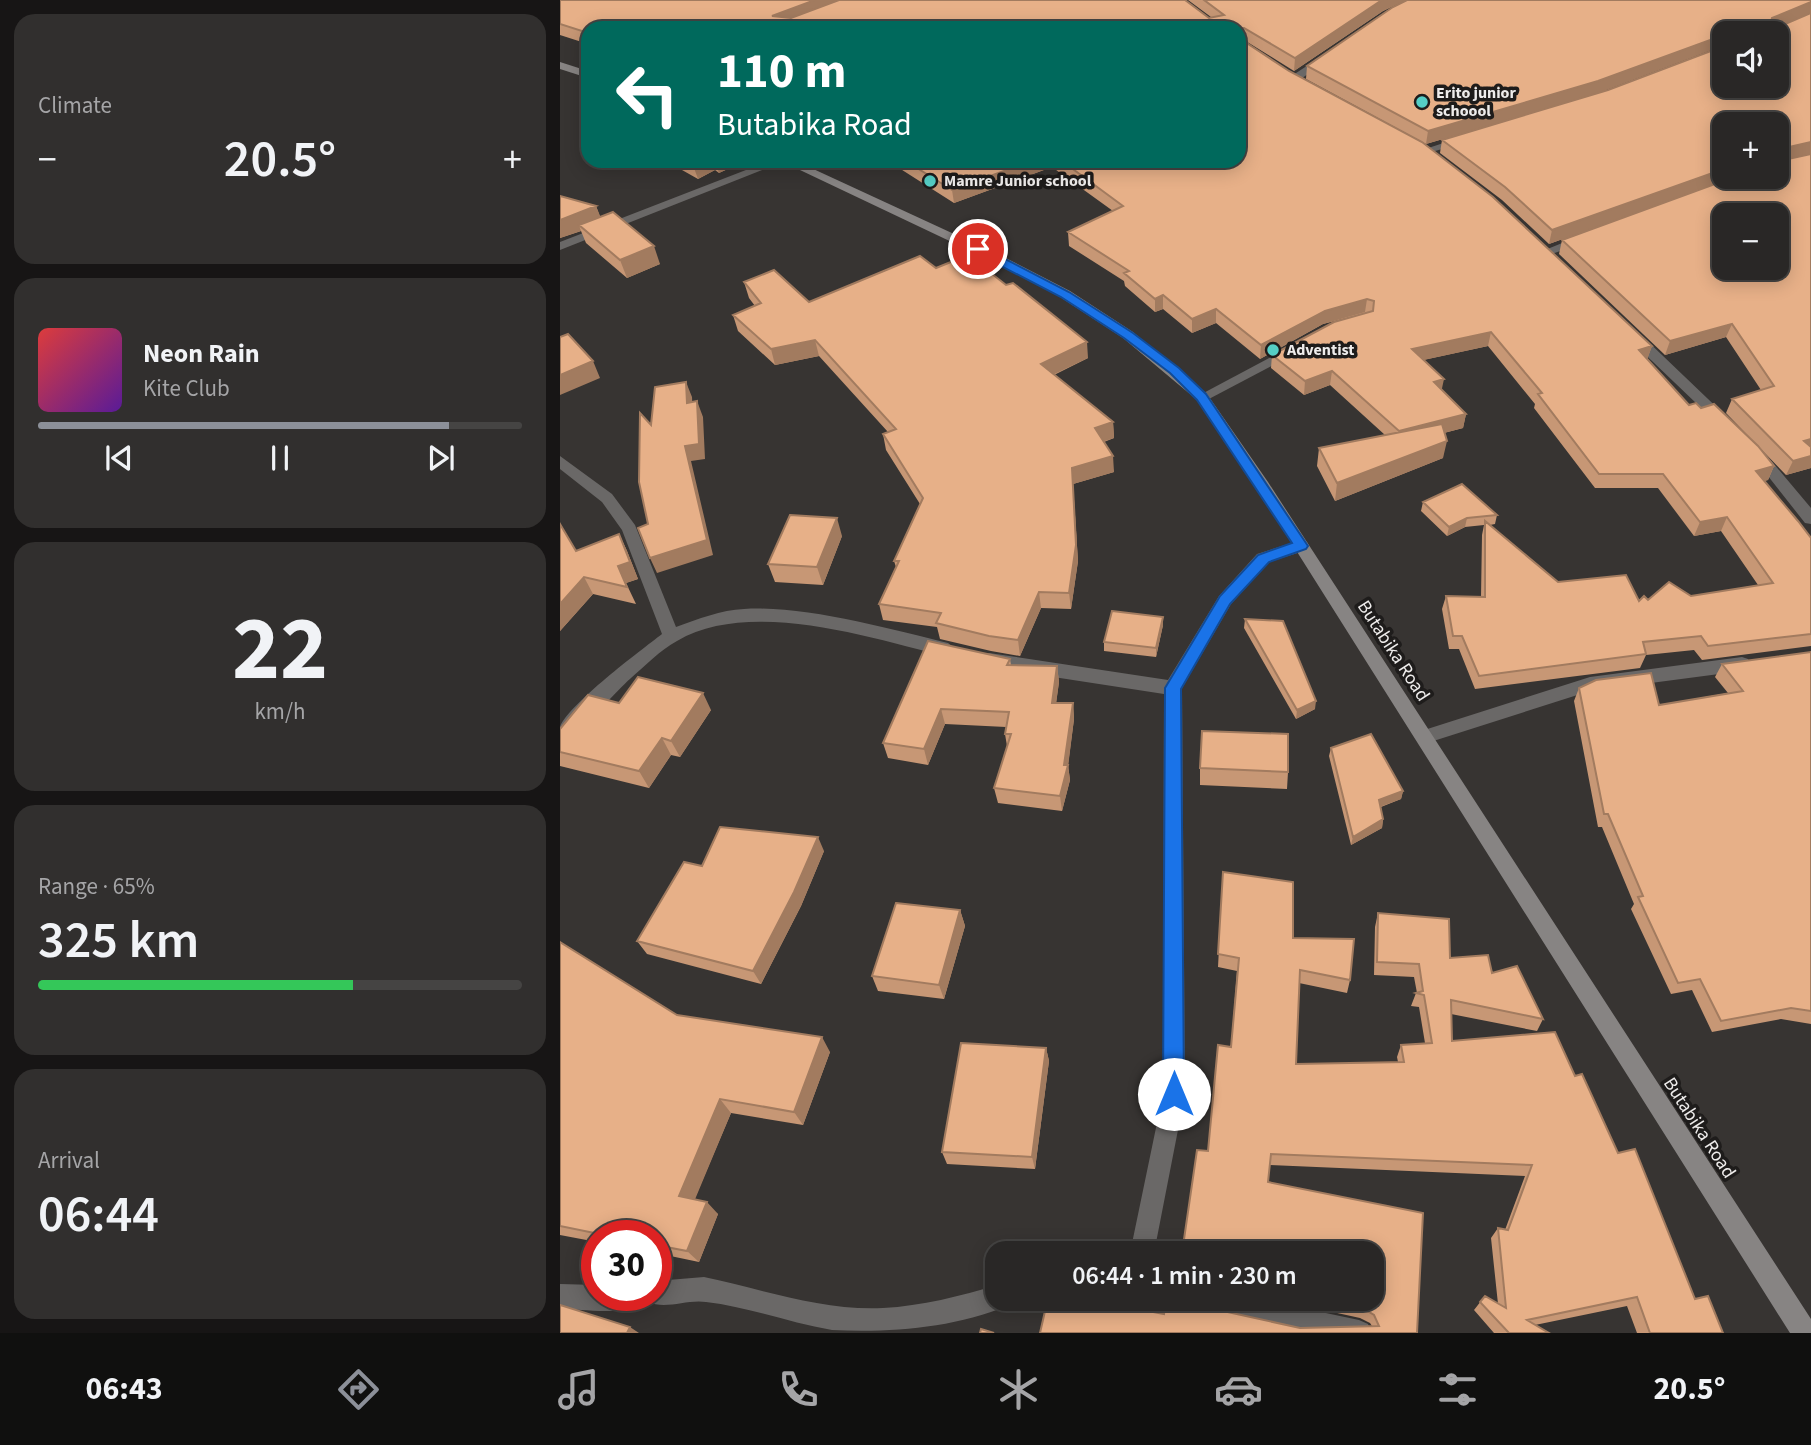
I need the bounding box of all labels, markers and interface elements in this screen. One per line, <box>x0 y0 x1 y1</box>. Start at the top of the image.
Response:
map controls <box>1712 21 1789 280</box>
button: sound <box>1712 21 1789 98</box>
text: 110 m <box>717 37 846 107</box>
icon: left <box>602 49 693 140</box>
place label: Erito junior schoool <box>1436 82 1516 122</box>
text: Climate <box>38 89 112 122</box>
marker: Erito junior schoool <box>1414 94 1430 110</box>
text: Butabika Road <box>717 102 912 148</box>
button: + <box>1712 112 1789 189</box>
text: 20.5° <box>224 123 336 197</box>
text: − <box>38 133 57 187</box>
text: + <box>503 133 522 187</box>
place label: Mamre Junior school <box>944 170 1092 192</box>
marker: Mamre Junior school <box>922 173 938 189</box>
button: − <box>1712 203 1789 280</box>
pin <box>948 219 1008 279</box>
icon: arrive <box>959 230 997 268</box>
text: Neon Rain <box>143 335 260 372</box>
place label: Adventist <box>1286 339 1354 361</box>
marker: Adventist <box>1265 342 1281 358</box>
text: Kite Club <box>143 372 230 405</box>
icon: previous <box>100 439 138 477</box>
icon: pause <box>261 439 299 477</box>
icon: next <box>422 439 460 477</box>
text: 22 <box>232 585 328 714</box>
street label: Butabika Road <box>1350 595 1436 707</box>
text: km/h <box>254 695 306 728</box>
text: Range · 65% <box>38 870 155 903</box>
text: 325 km <box>38 904 199 978</box>
position arrow <box>1137 1057 1211 1131</box>
street label: Butabika Road <box>1656 1072 1742 1184</box>
text: Arrival <box>38 1144 100 1177</box>
text: 06:44 <box>38 1178 159 1252</box>
speed limit sign: 30 <box>581 1220 672 1311</box>
text: 06:44 · 1 min · 230 m <box>1072 1257 1297 1294</box>
icon: directions <box>334 1365 383 1414</box>
icon: music <box>554 1365 603 1414</box>
icon: phone <box>774 1365 823 1414</box>
icon: climate <box>994 1365 1043 1414</box>
icon: car <box>1214 1365 1263 1414</box>
icon: filters <box>1433 1365 1482 1414</box>
text: 06:43 <box>85 1366 163 1412</box>
text: 20.5° <box>1653 1366 1725 1412</box>

